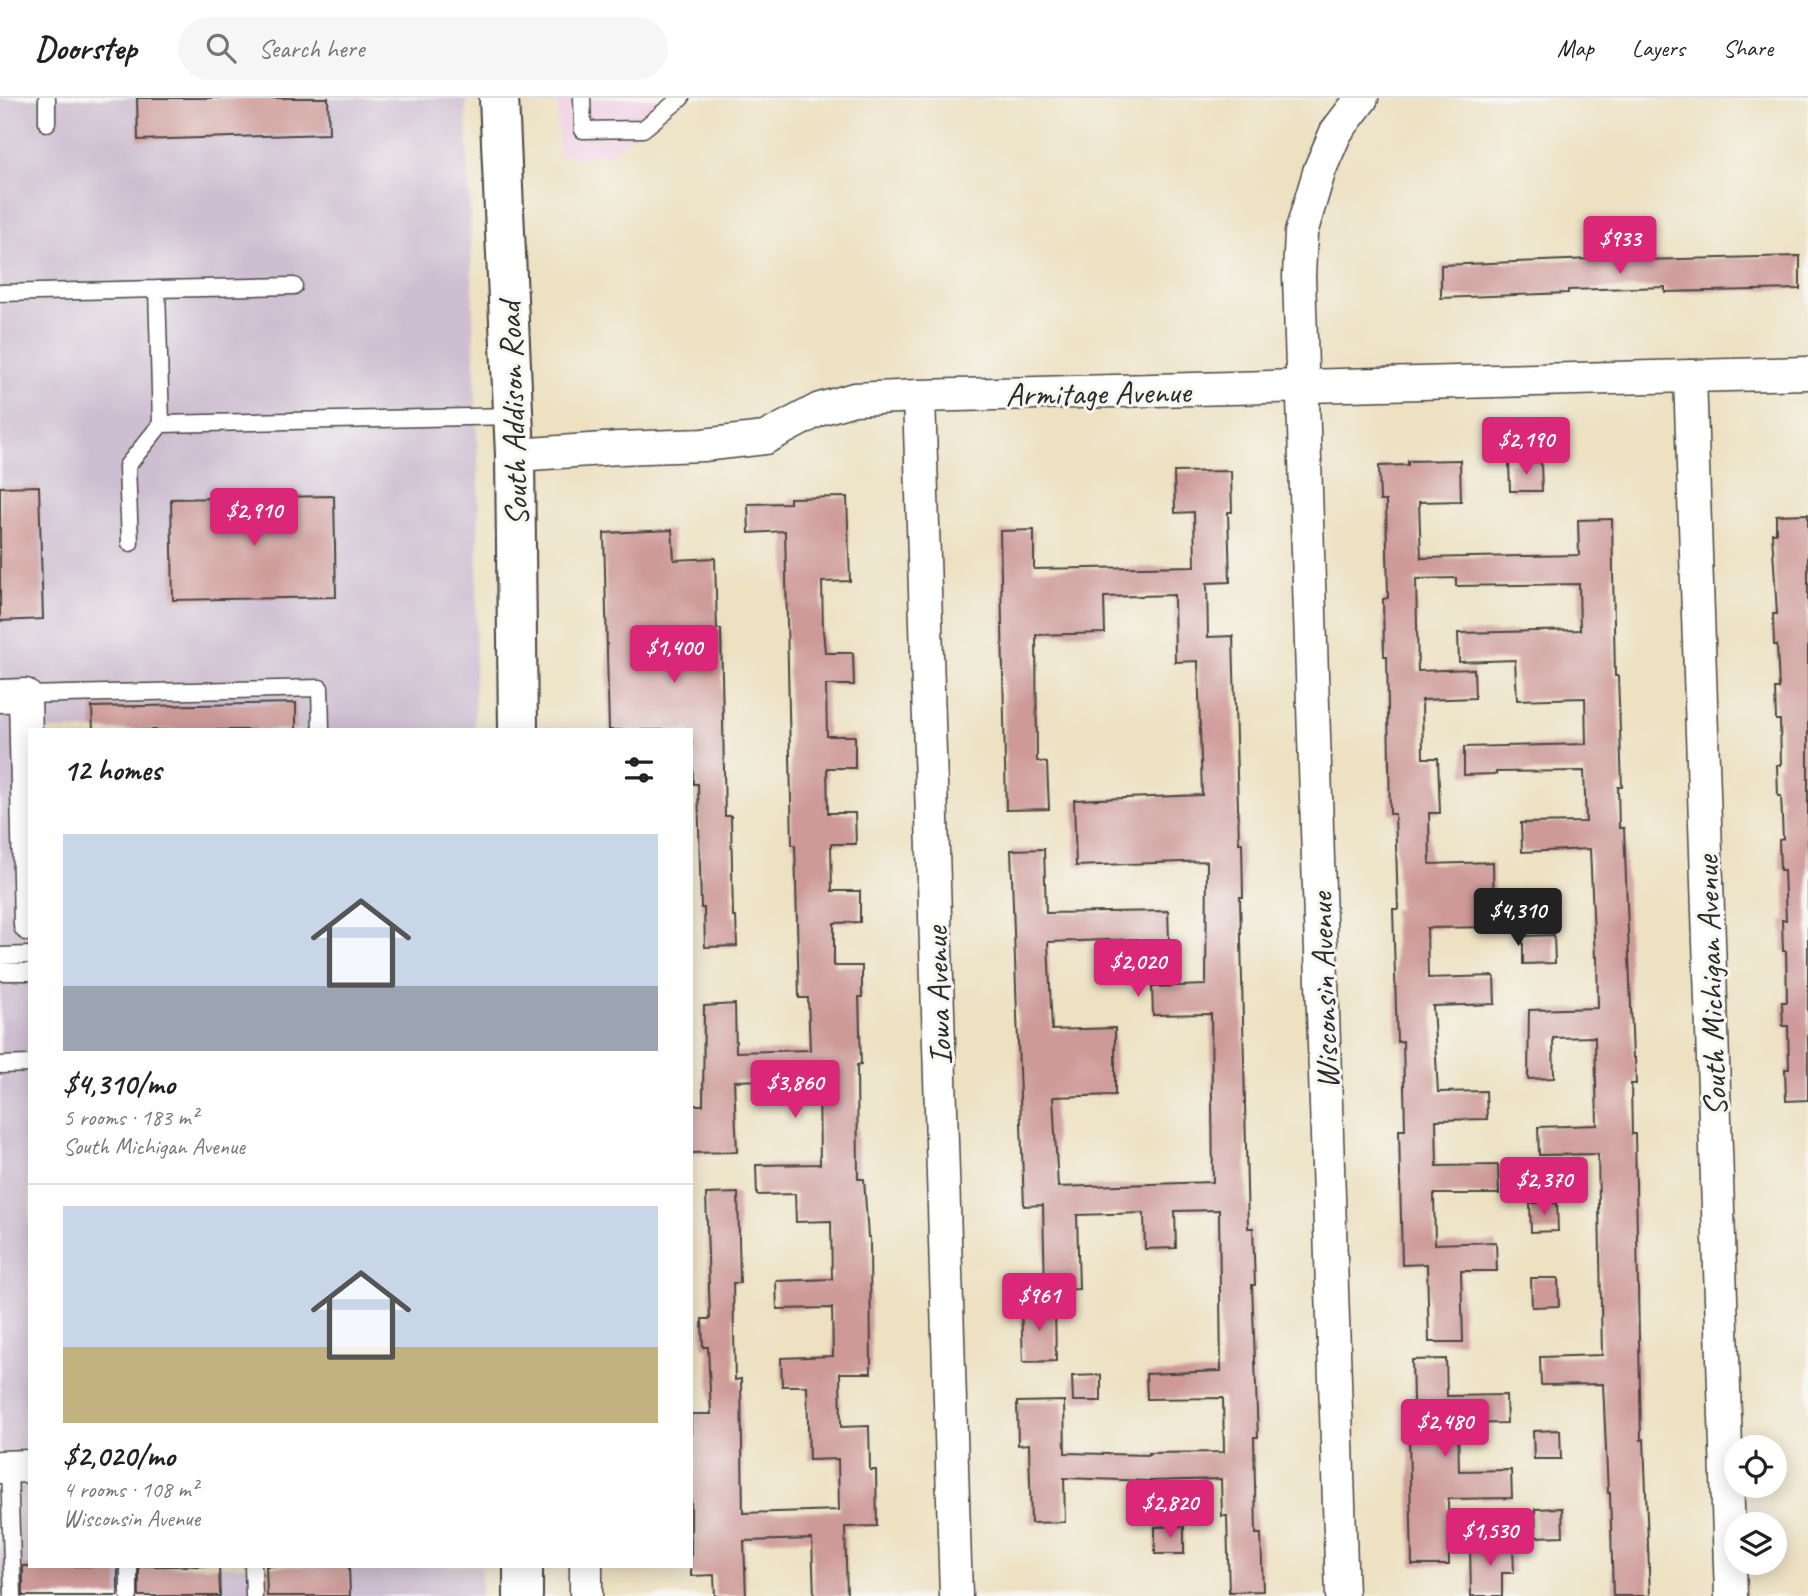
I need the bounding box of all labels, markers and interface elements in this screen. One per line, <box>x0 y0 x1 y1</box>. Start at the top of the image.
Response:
search box <box>178 17 668 80</box>
text: Doorstep <box>35 27 136 69</box>
icon: search <box>202 29 240 67</box>
text: Search here <box>258 32 364 65</box>
text: Map <box>1557 33 1594 63</box>
text: Layers <box>1632 33 1685 63</box>
text: Share <box>1723 33 1773 63</box>
pin: $933 <box>1579 216 1661 276</box>
text: $933 <box>1599 224 1641 253</box>
street label: South Addison Road <box>488 296 538 527</box>
street label: Armitage Avenue <box>1005 370 1193 416</box>
pin: $2,190 <box>1469 418 1583 477</box>
text: $2,190 <box>1498 425 1554 454</box>
pin: $2,910 <box>197 489 311 548</box>
text: $2,910 <box>226 496 282 525</box>
pin: $1,400 <box>617 626 731 685</box>
text: $1,400 <box>646 633 702 662</box>
text: 12 homes <box>63 751 161 789</box>
icon: filters <box>620 751 658 789</box>
street label: South Michigan Avenue <box>1685 853 1737 1117</box>
icon: home <box>298 880 424 1006</box>
pin: $4,310 <box>1461 888 1575 948</box>
street label: Wisconsin Avenue <box>1300 890 1348 1090</box>
text: $4,310 <box>1490 896 1546 925</box>
street label: Iowa Avenue <box>915 924 961 1066</box>
pin: $2,020 <box>1081 940 1195 999</box>
text: $2,020 <box>1110 947 1166 976</box>
pin: $3,860 <box>738 1060 852 1120</box>
text: $4,310/mo <box>63 1065 175 1103</box>
text: $3,860 <box>767 1068 823 1097</box>
text: 5 rooms · 183 m² <box>63 1103 198 1132</box>
text: South Michigan Avenue <box>63 1132 245 1161</box>
pin: $2,370 <box>1487 1158 1601 1217</box>
text: $2,370 <box>1516 1165 1572 1194</box>
icon: home <box>298 1252 424 1378</box>
pin: $961 <box>998 1274 1080 1333</box>
text: $961 <box>1018 1281 1060 1310</box>
pin: $2,480 <box>1388 1400 1502 1459</box>
text: $2,480 <box>1417 1407 1473 1436</box>
map controls <box>1724 1435 1787 1575</box>
button: locate <box>1724 1435 1787 1498</box>
text: $2,020/mo <box>63 1437 175 1475</box>
text: 4 rooms · 108 m² <box>63 1475 198 1504</box>
pin: $2,820 <box>1113 1480 1227 1540</box>
text: $2,820 <box>1142 1488 1198 1517</box>
text: Wisconsin Avenue <box>63 1504 200 1533</box>
pin: $1,530 <box>1433 1508 1547 1568</box>
button: layers <box>1724 1512 1787 1575</box>
text: $1,530 <box>1462 1516 1518 1545</box>

